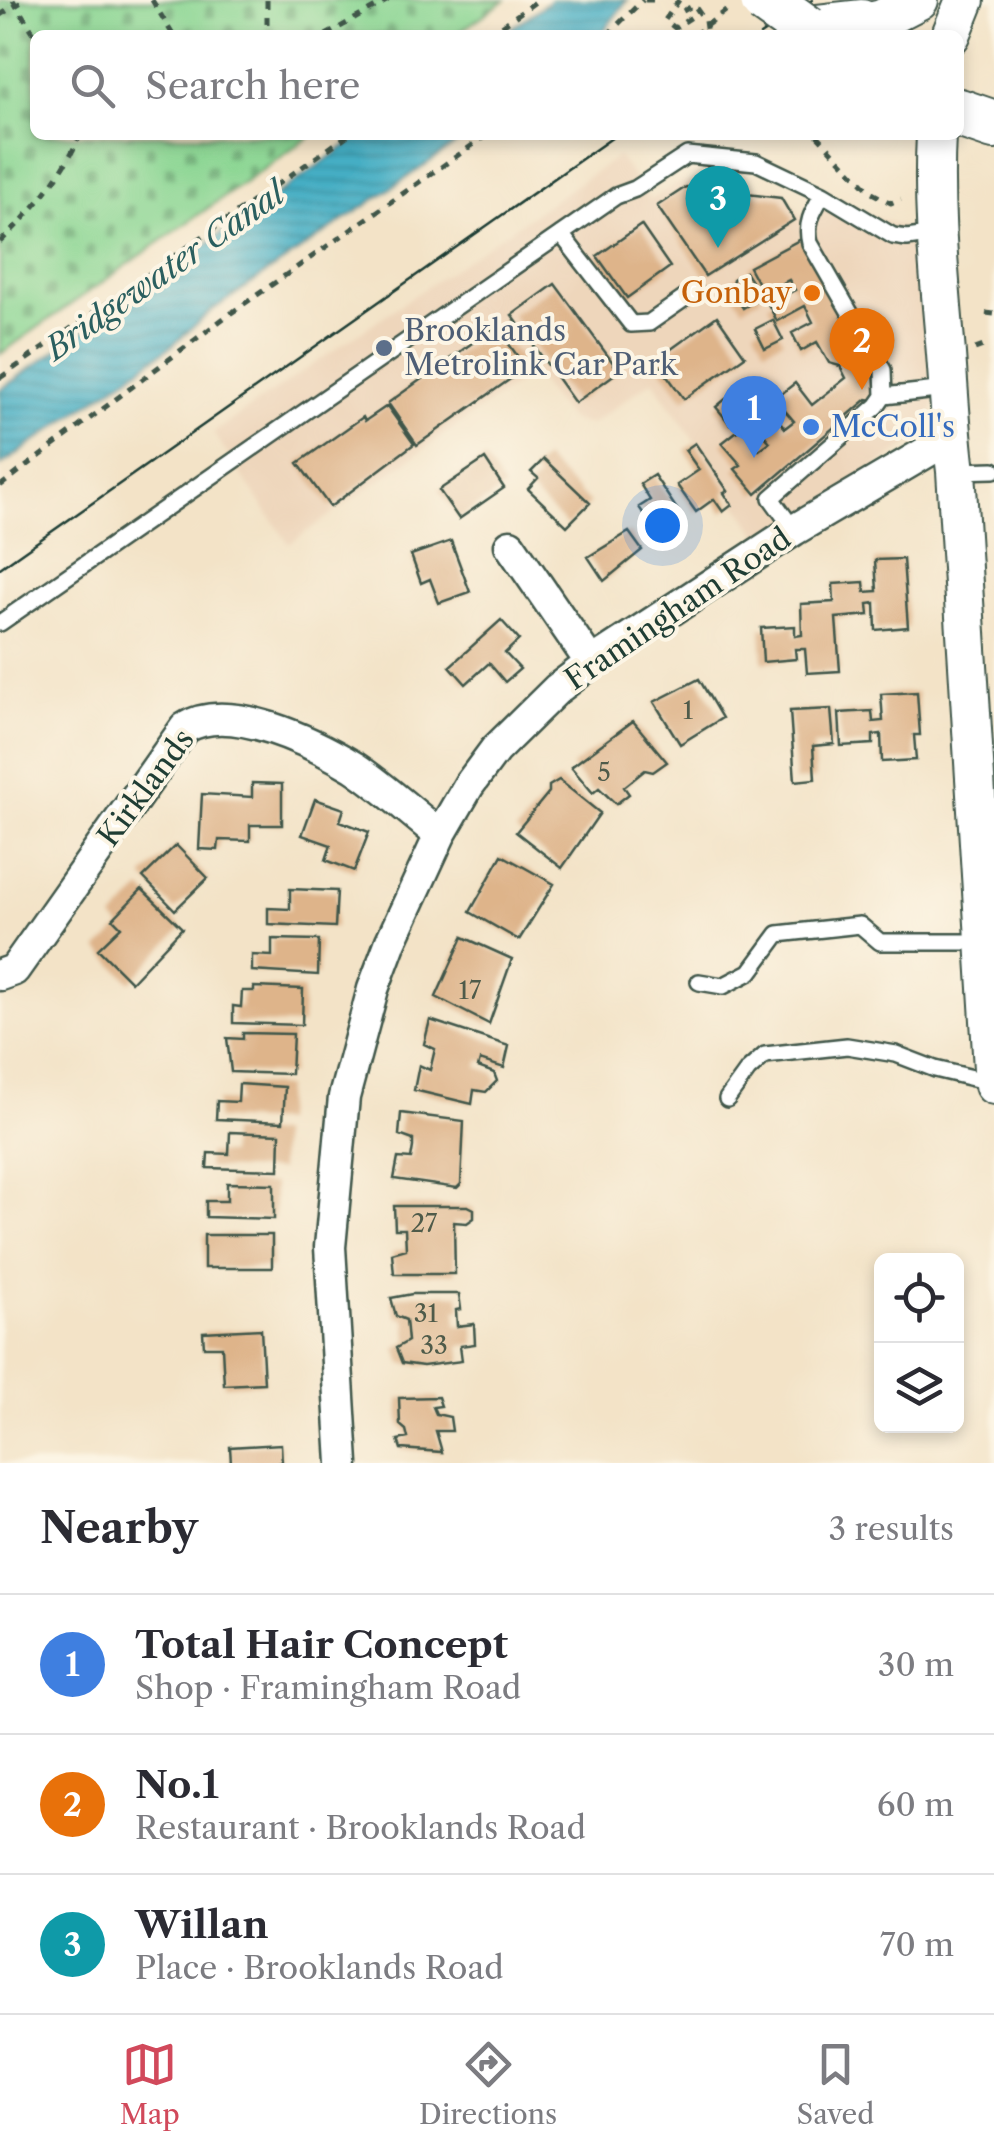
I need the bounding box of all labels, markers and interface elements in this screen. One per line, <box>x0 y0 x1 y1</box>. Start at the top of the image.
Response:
search box <box>30 30 964 140</box>
icon: search <box>65 58 120 113</box>
text: Search here <box>145 62 360 109</box>
pin: 3 <box>686 166 750 248</box>
water label: Bridgewater Canal <box>35 171 295 370</box>
place label: Gonbay <box>681 274 792 311</box>
marker: Gonbay <box>801 282 823 304</box>
pin: 2 <box>830 308 894 390</box>
place label: Brooklands Metrolink Car Park <box>404 312 679 383</box>
marker: Brooklands Metrolink Car Park <box>373 337 395 359</box>
pin: 1 <box>722 376 786 458</box>
place label: McColl's <box>831 408 955 445</box>
marker: McColl's <box>800 416 822 438</box>
your location <box>637 500 688 551</box>
street label: Framingham Road <box>558 519 798 698</box>
house number: 1 <box>683 695 694 726</box>
street label: Kirklands <box>90 722 202 854</box>
house number: 5 <box>597 757 611 788</box>
house number: 17 <box>459 975 482 1006</box>
house number: 27 <box>411 1208 438 1239</box>
map controls <box>874 1253 964 1433</box>
button: locate <box>874 1253 964 1343</box>
house number: 31 <box>414 1298 439 1329</box>
house number: 33 <box>420 1330 448 1361</box>
button: layers <box>874 1343 964 1433</box>
text: Nearby <box>40 1502 198 1554</box>
text: 3 results <box>828 1509 954 1548</box>
text: Total Hair Concept <box>135 1621 508 1668</box>
text: 1 <box>65 1645 80 1684</box>
text: 30 m <box>878 1645 954 1684</box>
text: Shop · Framingham Road <box>135 1668 521 1707</box>
text: No.1 <box>135 1761 219 1808</box>
text: 2 <box>63 1785 82 1824</box>
text: 60 m <box>877 1785 954 1824</box>
text: Restaurant · Brooklands Road <box>135 1808 586 1847</box>
text: Willan <box>135 1901 269 1948</box>
text: 3 <box>63 1925 82 1964</box>
text: 70 m <box>880 1925 954 1964</box>
text: Place · Brooklands Road <box>135 1948 504 1987</box>
tab: Map <box>120 2037 180 2131</box>
tab: Directions <box>419 2037 557 2131</box>
tab: Saved <box>797 2037 874 2131</box>

